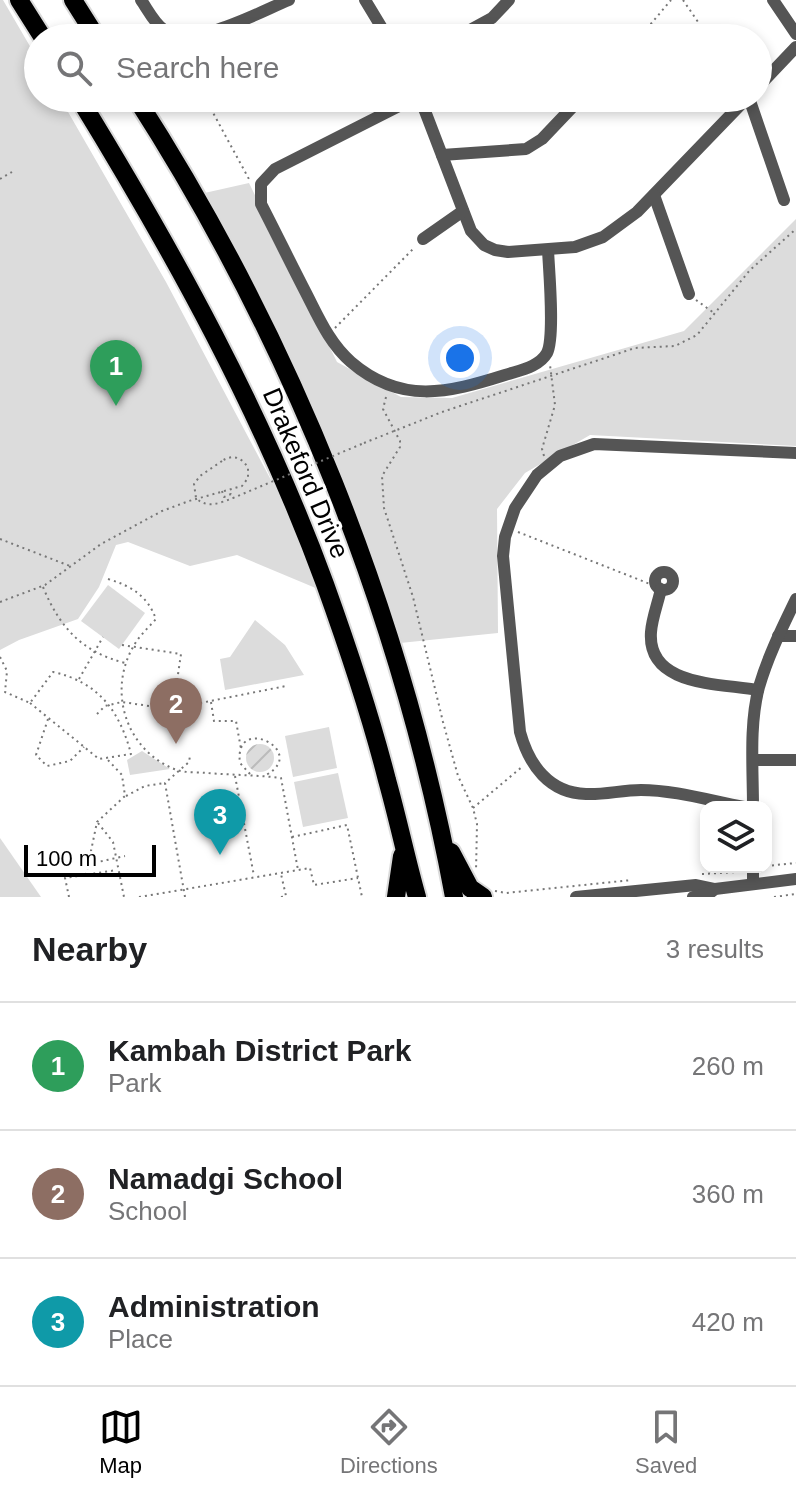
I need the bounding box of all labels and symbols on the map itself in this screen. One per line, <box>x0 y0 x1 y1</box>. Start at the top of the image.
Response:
your location <box>440 338 480 378</box>
pin: 1 <box>90 340 142 406</box>
street label: Drakeford Drive <box>257 383 355 563</box>
pin: 2 <box>150 678 202 744</box>
pin: 3 <box>194 789 246 855</box>
scale bar <box>24 841 156 877</box>

